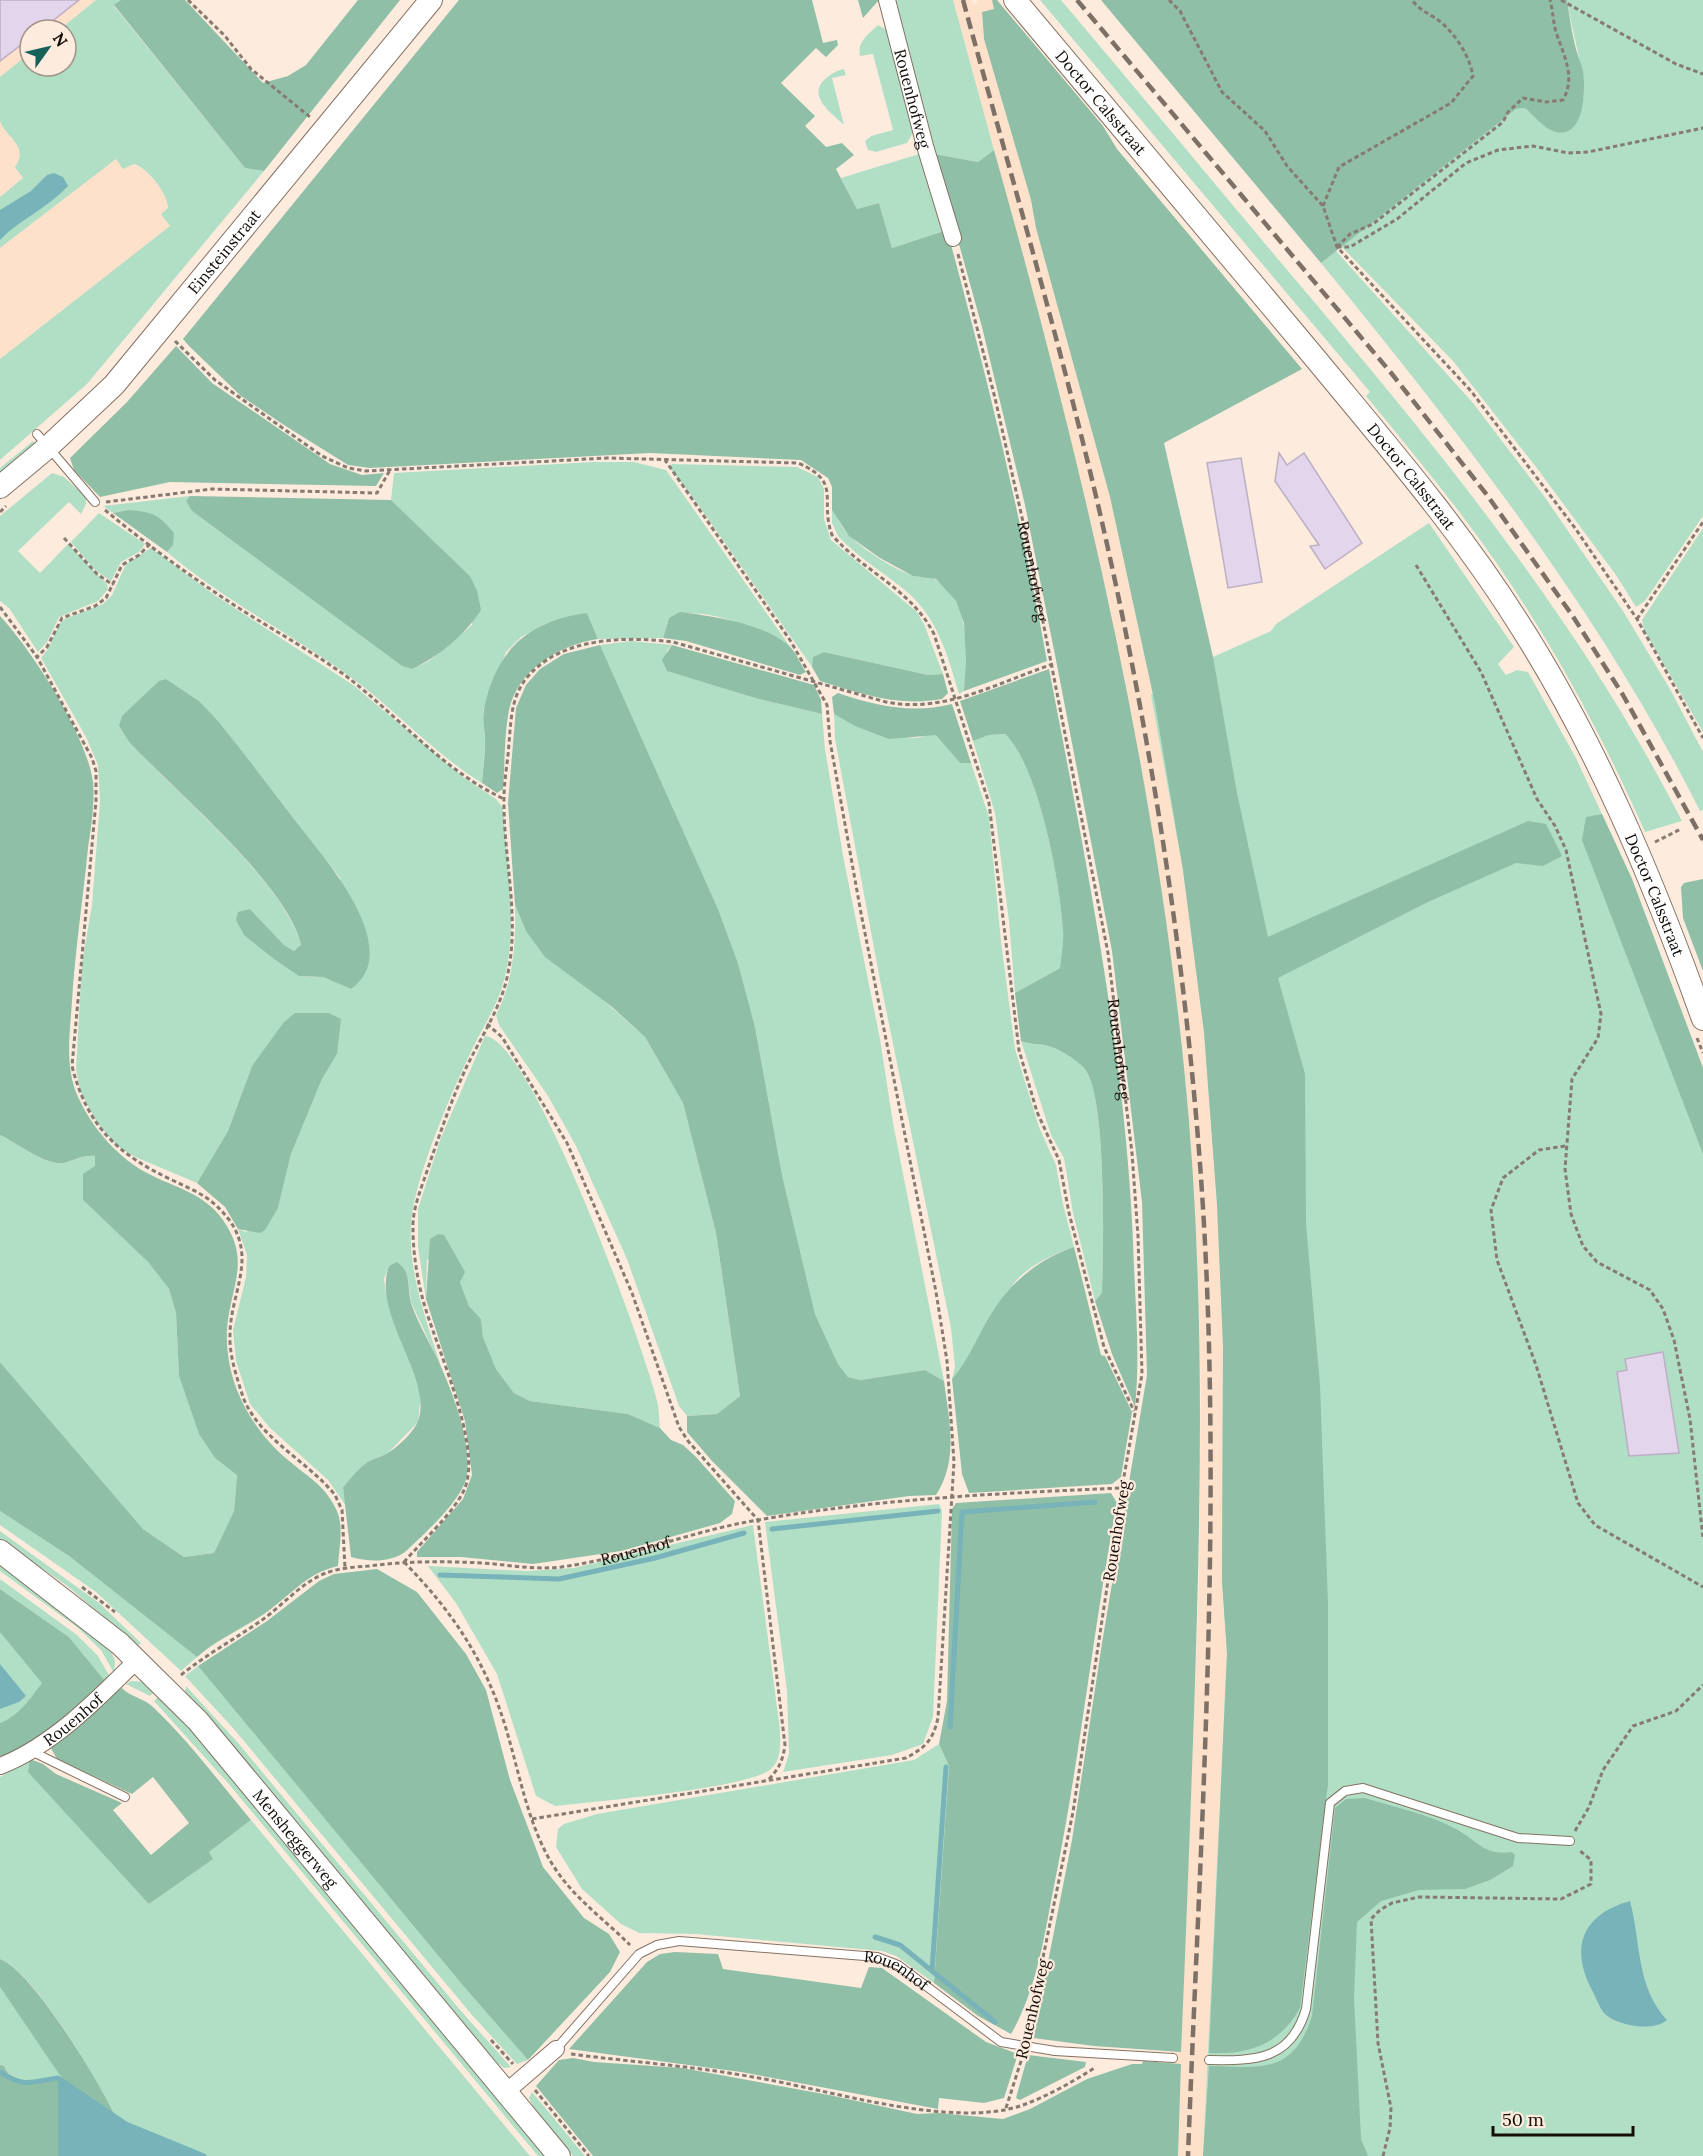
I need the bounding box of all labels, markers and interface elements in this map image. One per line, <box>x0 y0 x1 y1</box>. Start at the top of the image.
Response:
north arrow <box>18 18 78 78</box>
text: N <box>49 29 72 50</box>
street label: Doctor Calsstraat <box>1051 46 1151 160</box>
street label: Rouenhofweg <box>890 47 936 152</box>
street label: Einsteinstraat <box>183 204 265 298</box>
street label: Doctor Calsstraat <box>1363 419 1461 534</box>
street label: Rouenhofweg <box>1013 519 1053 624</box>
street label: Doctor Calsstraat <box>1621 830 1689 960</box>
street label: Rouenhofweg <box>1104 997 1136 1102</box>
street label: Rouenhofweg <box>1098 1478 1134 1583</box>
street label: Rouenhof <box>598 1531 674 1569</box>
street label: Rouenhof <box>39 1688 108 1750</box>
street label: Mensheggerweg <box>249 1785 343 1893</box>
street label: Rouenhof <box>863 1946 934 1996</box>
street label: Rouenhofweg <box>1011 1956 1053 2061</box>
scale bar <box>1493 2099 1632 2137</box>
text: 50 m <box>1502 2108 1544 2131</box>

